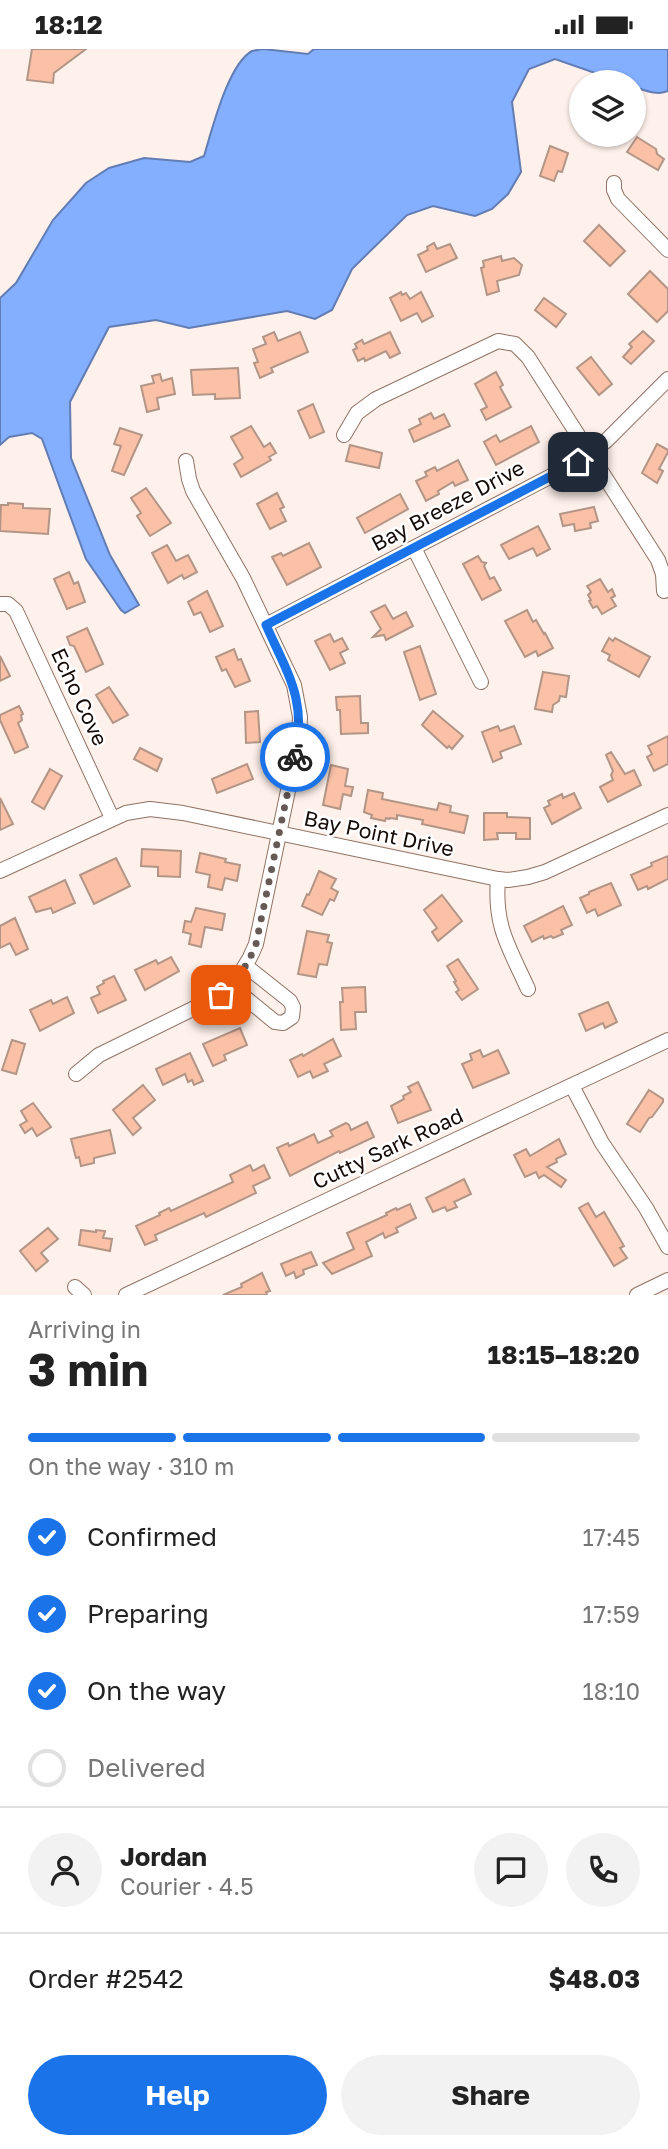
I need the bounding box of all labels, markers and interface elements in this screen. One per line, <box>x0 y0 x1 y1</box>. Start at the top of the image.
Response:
text: 18:12 <box>35 9 103 40</box>
map controls <box>569 70 646 147</box>
button: layers <box>569 70 646 147</box>
pin <box>548 432 608 492</box>
icon: home <box>559 443 597 481</box>
street label: Bay Breeze Drive <box>367 454 528 556</box>
street label: Echo Cove <box>46 644 114 750</box>
courier <box>260 722 330 792</box>
icon: bike <box>276 738 314 776</box>
street label: Bay Point Drive <box>302 804 457 862</box>
pin <box>191 965 251 1025</box>
icon: bag <box>202 976 240 1014</box>
street label: Cutty Sark Road <box>308 1102 467 1194</box>
text: Arriving in <box>28 1315 141 1343</box>
text: 18:15–18:20 <box>488 1339 640 1370</box>
text: 3 min <box>28 1341 148 1396</box>
text: On the way · 310 m <box>28 1452 234 1480</box>
icon: check <box>28 1518 66 1556</box>
text: Confirmed <box>87 1521 217 1552</box>
text: 17:45 <box>582 1523 640 1551</box>
icon: check <box>28 1595 66 1633</box>
text: Preparing <box>87 1598 209 1629</box>
text: 17:59 <box>583 1600 640 1628</box>
icon: check <box>28 1672 66 1710</box>
text: On the way <box>87 1675 226 1706</box>
text: 18:10 <box>583 1677 640 1705</box>
text: Delivered <box>87 1752 206 1783</box>
button: person <box>28 1833 102 1907</box>
button: chat <box>474 1833 548 1907</box>
button: phone <box>566 1833 640 1907</box>
text: Jordan <box>120 1841 207 1872</box>
text: Courier · 4.5 <box>120 1872 253 1900</box>
text: Order #2542 <box>28 1963 184 1994</box>
text: $48.03 <box>549 1963 640 1994</box>
button: Help <box>28 2055 327 2135</box>
button: Share <box>341 2055 640 2135</box>

